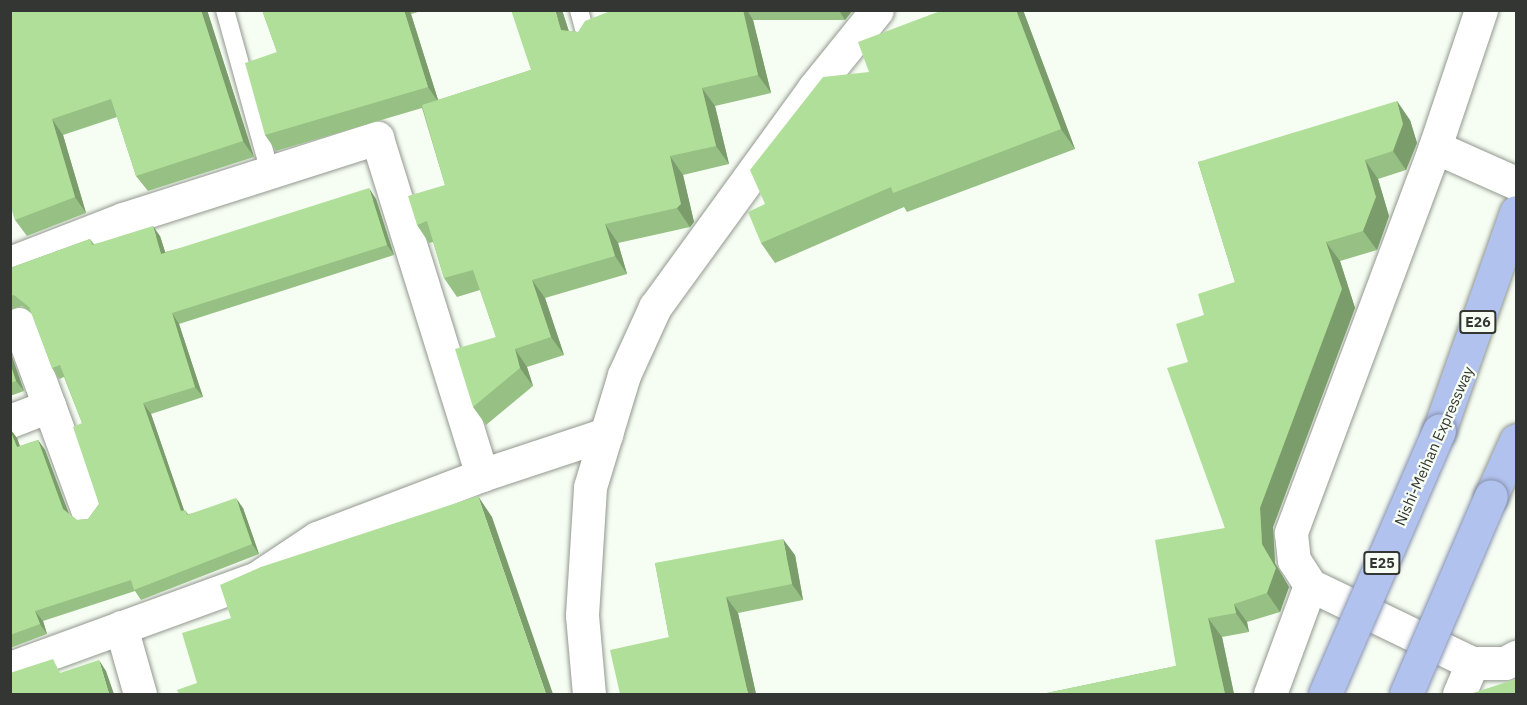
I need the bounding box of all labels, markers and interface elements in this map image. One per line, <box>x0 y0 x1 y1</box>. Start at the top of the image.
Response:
road number: E26 <box>1458 311 1498 333</box>
street label: Nishi-Meihan Expressway <box>1391 364 1477 528</box>
road number: E25 <box>1362 552 1402 574</box>

